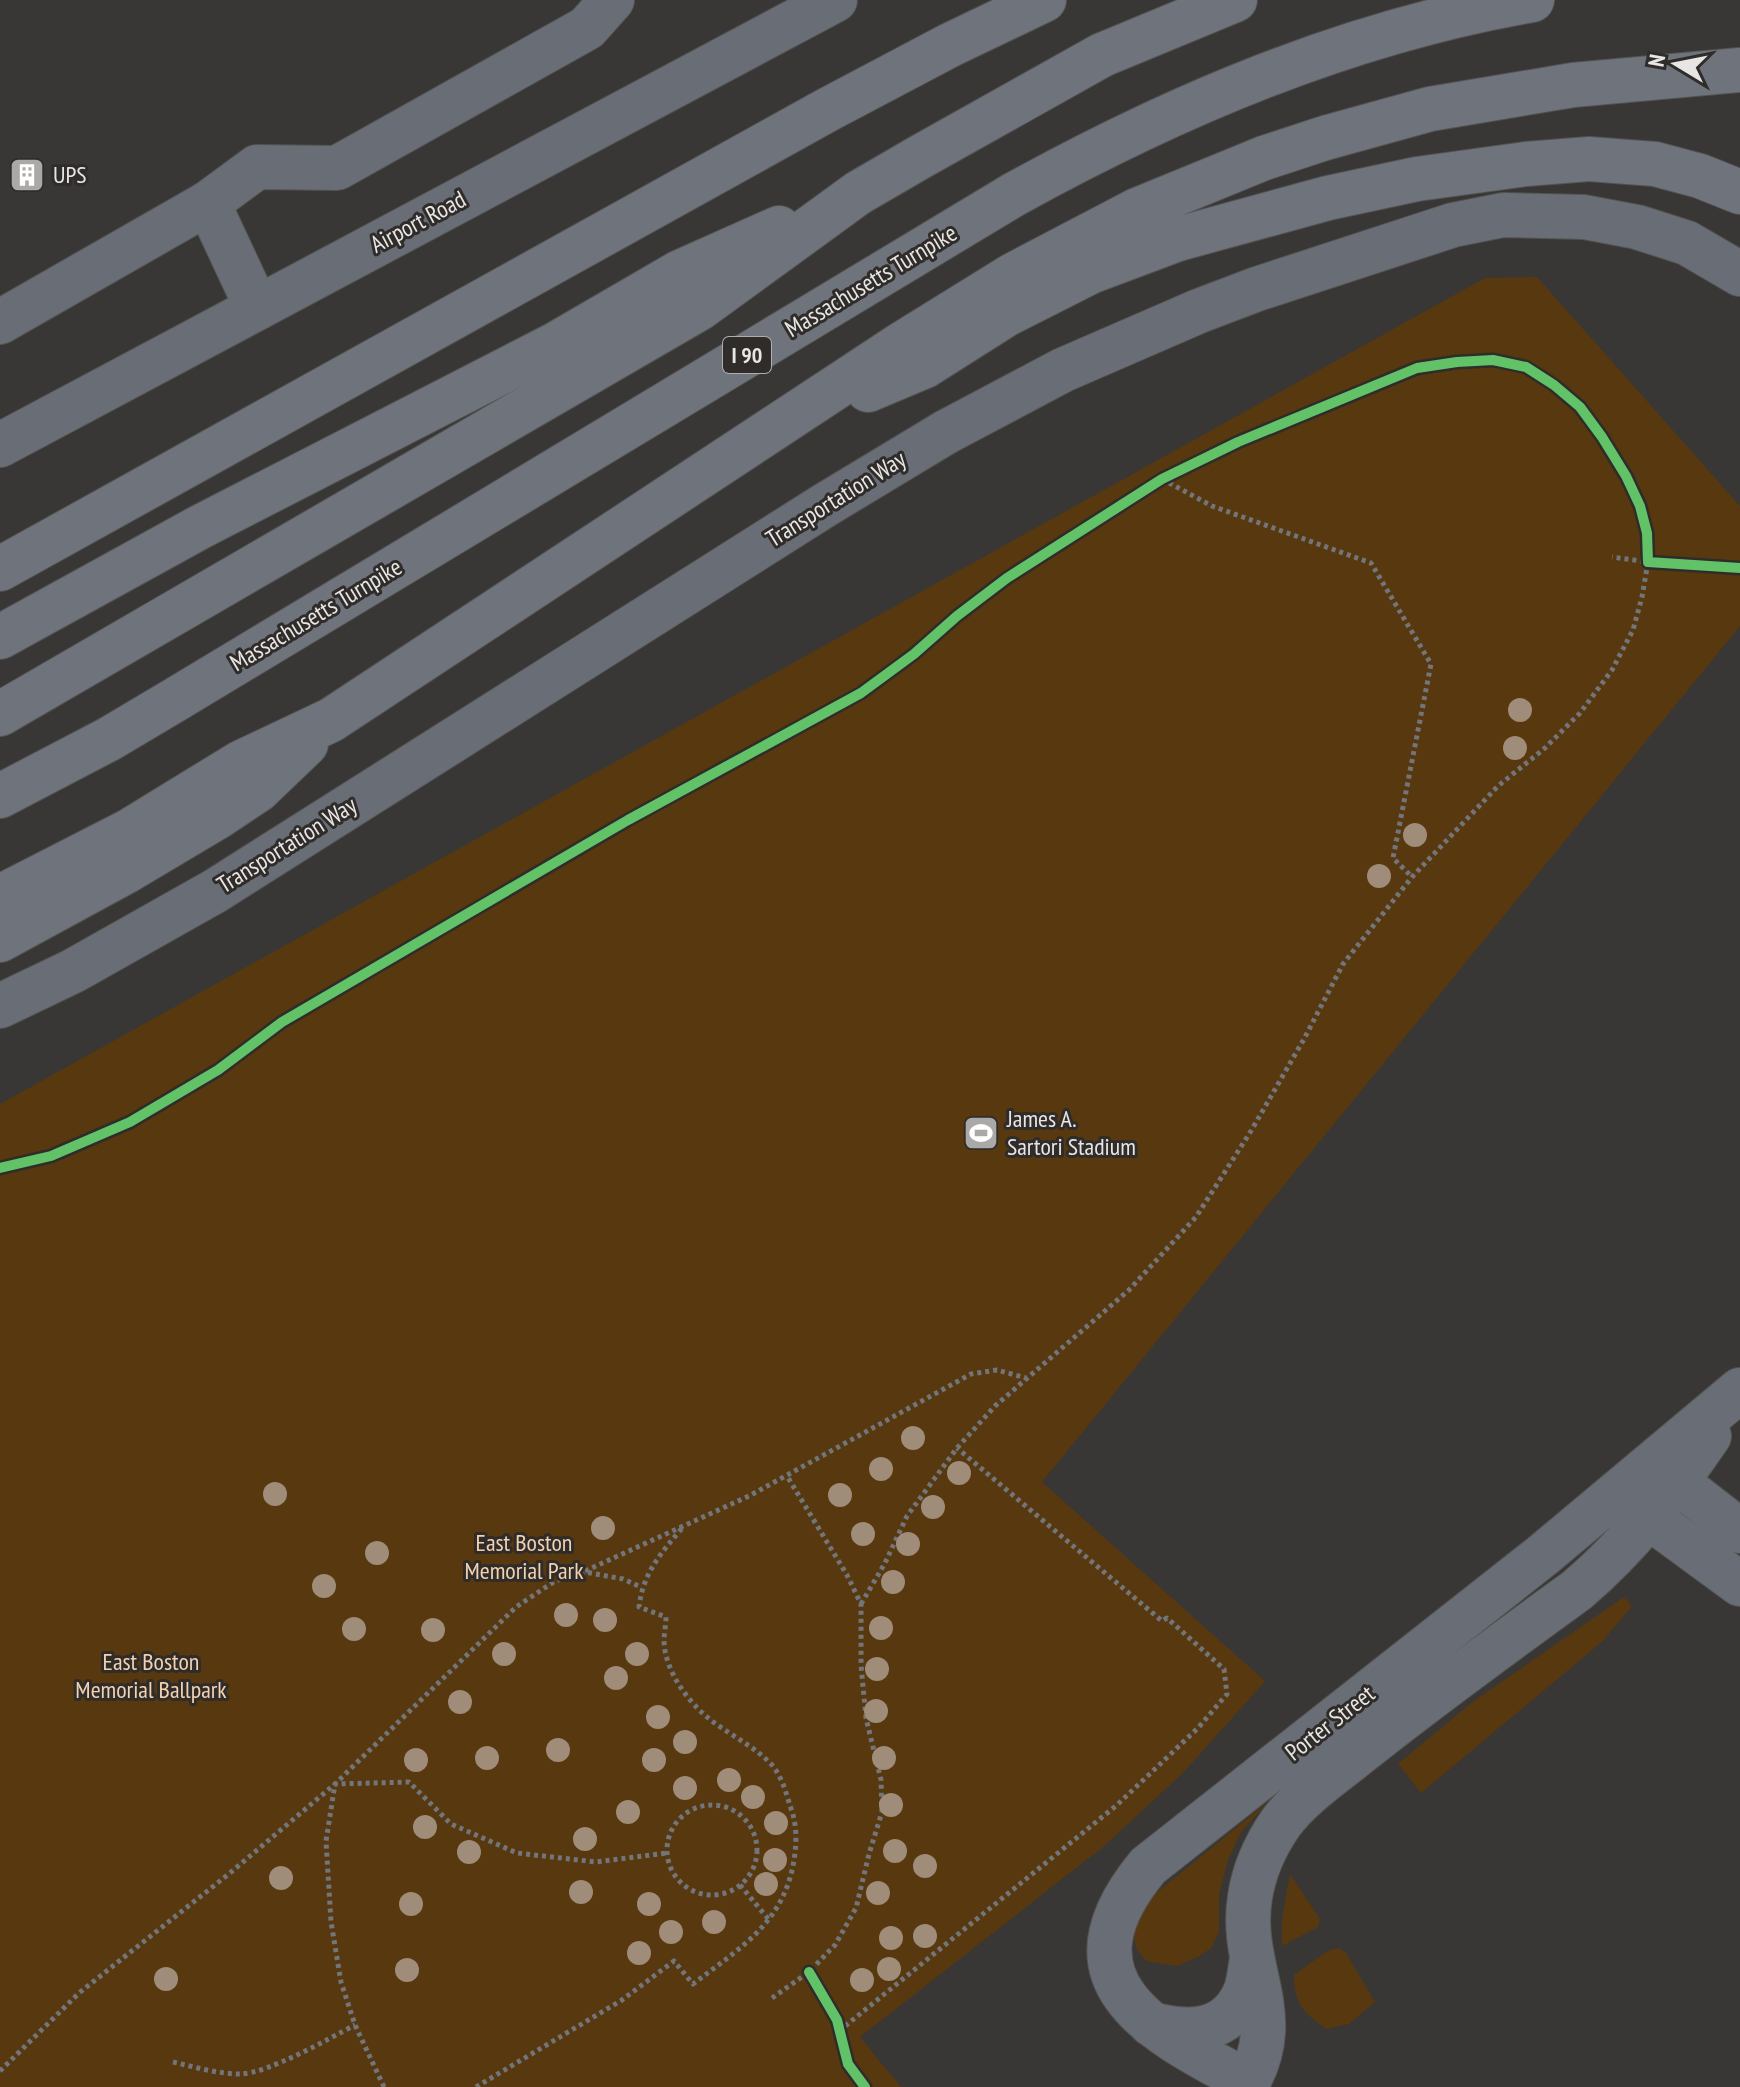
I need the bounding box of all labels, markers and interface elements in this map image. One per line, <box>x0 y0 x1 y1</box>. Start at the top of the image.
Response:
north arrow <box>1636 24 1716 104</box>
text: N <box>1641 52 1671 69</box>
building icon: UPS <box>8 156 46 194</box>
place label: UPS <box>53 159 87 190</box>
street label: Airport Road <box>365 184 471 260</box>
street label: Massachusetts Turnpike <box>779 217 962 344</box>
road number: I 90 <box>723 337 771 373</box>
street label: Transportation Way <box>760 443 911 554</box>
street label: Massachusetts Turnpike <box>224 551 407 678</box>
street label: Transportation Way <box>211 789 362 900</box>
place label: James A. Sartori Stadium <box>1006 1103 1136 1162</box>
sports icon: James A. Sartori Stadium <box>962 1114 1000 1152</box>
park label: East Boston Memorial Park <box>465 1527 584 1586</box>
park label: East Boston Memorial Ballpark <box>75 1646 227 1705</box>
street label: Porter Street <box>1279 1678 1381 1767</box>

